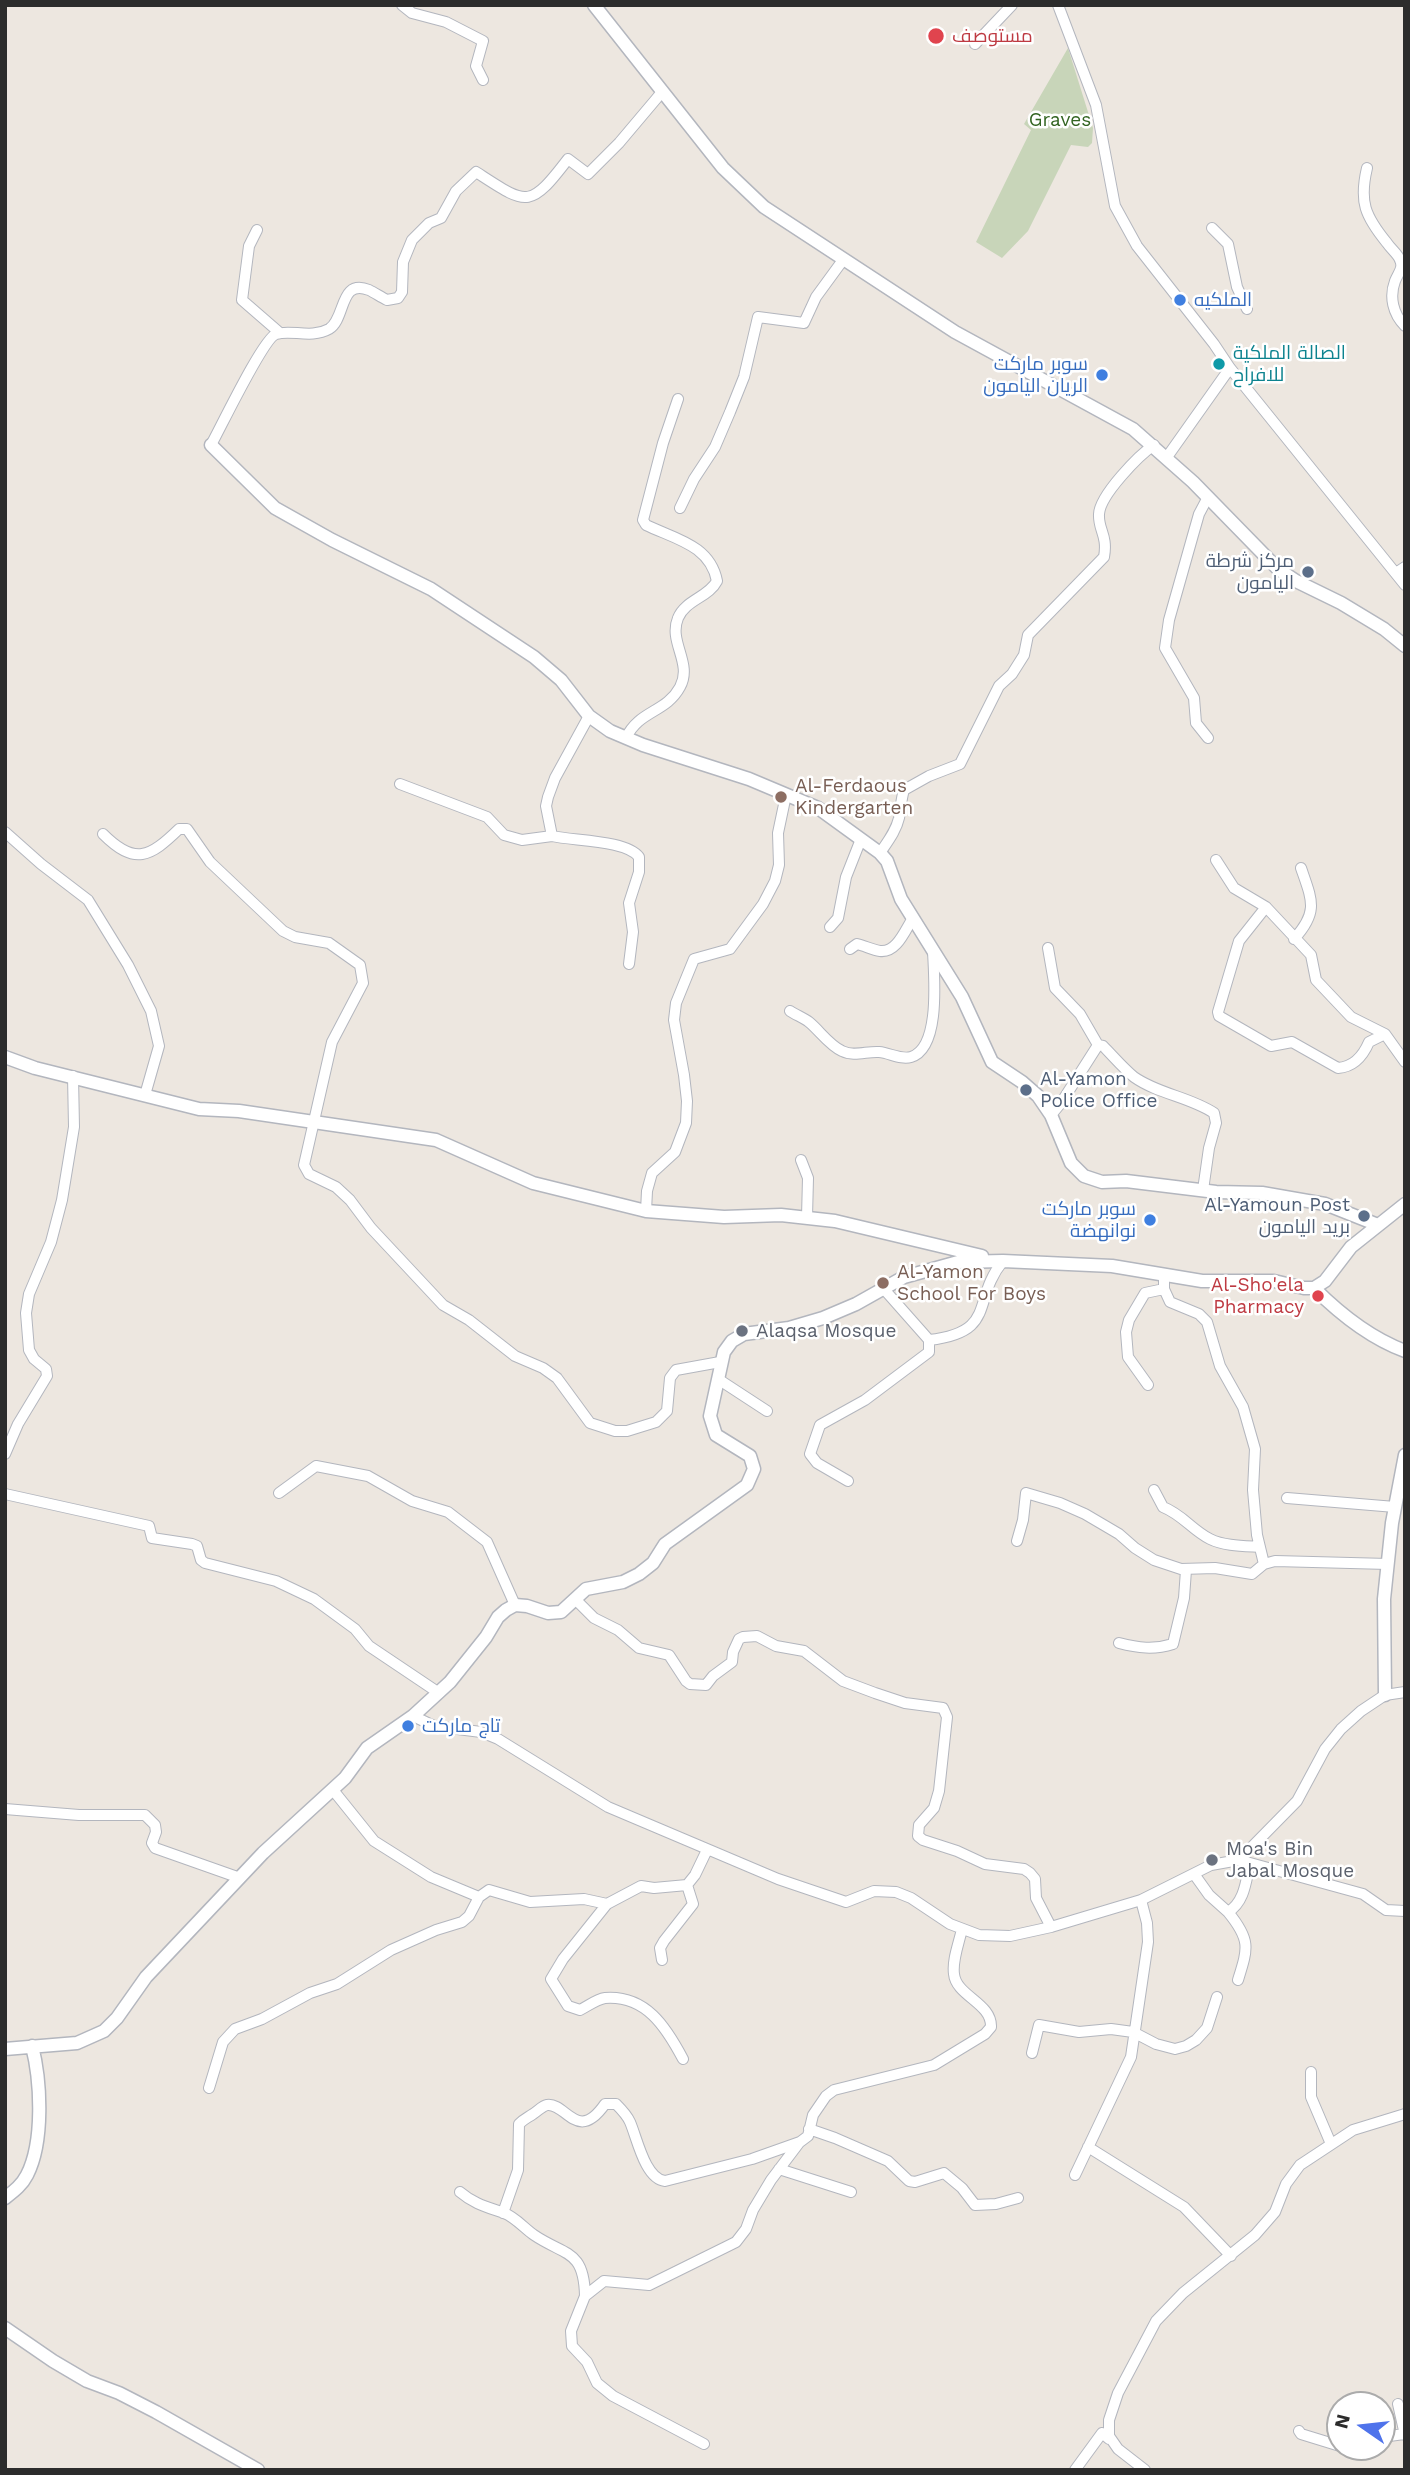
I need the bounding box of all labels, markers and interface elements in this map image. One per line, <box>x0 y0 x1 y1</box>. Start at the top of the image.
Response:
place label: مستوصف <box>952 25 1033 47</box>
marker: مستوصف <box>926 26 946 46</box>
park label: Graves <box>1029 109 1091 131</box>
place label: الملكيه <box>1194 289 1252 311</box>
marker: الملكيه <box>1172 292 1188 308</box>
place label: الصالة الملكية للافراح <box>1233 342 1346 386</box>
place label: سوبر ماركت الريان اليامون <box>983 353 1088 397</box>
marker: الصالة الملكية للافراح <box>1211 356 1227 372</box>
marker: سوبر ماركت الريان اليامون <box>1094 367 1110 383</box>
place label: مركز شرطة اليامون <box>1206 550 1294 594</box>
marker: مركز شرطة اليامون <box>1300 564 1316 580</box>
place label: Al-Ferdaous Kindergarten <box>795 775 913 819</box>
marker: Al-Ferdaous Kindergarten <box>773 789 789 805</box>
place label: Al-Yamon Police Office <box>1040 1068 1158 1112</box>
marker: Al-Yamon Police Office <box>1018 1082 1034 1098</box>
place label: Al-Yamoun Post بريد اليامون <box>1204 1194 1350 1238</box>
place label: سوبر ماركت نوانهضة <box>1042 1198 1136 1242</box>
marker: Al-Yamoun Post بريد اليامون <box>1356 1208 1372 1224</box>
marker: سوبر ماركت نوانهضة <box>1142 1212 1158 1228</box>
place label: Al-Yamon School For Boys <box>897 1261 1046 1305</box>
place label: Al-Sho'ela Pharmacy <box>1211 1274 1304 1318</box>
marker: Al-Yamon School For Boys <box>875 1275 891 1291</box>
marker: Al-Sho'ela Pharmacy <box>1310 1288 1326 1304</box>
place label: Alaqsa Mosque <box>756 1320 896 1342</box>
marker: Alaqsa Mosque <box>734 1323 750 1339</box>
place label: تاج ماركت <box>422 1715 500 1737</box>
marker: تاج ماركت <box>400 1718 416 1734</box>
place label: Moa's Bin Jabal Mosque <box>1226 1838 1354 1882</box>
marker: Moa's Bin Jabal Mosque <box>1204 1852 1220 1868</box>
north arrow <box>1326 2391 1396 2461</box>
text: N <box>1329 2412 1355 2431</box>

